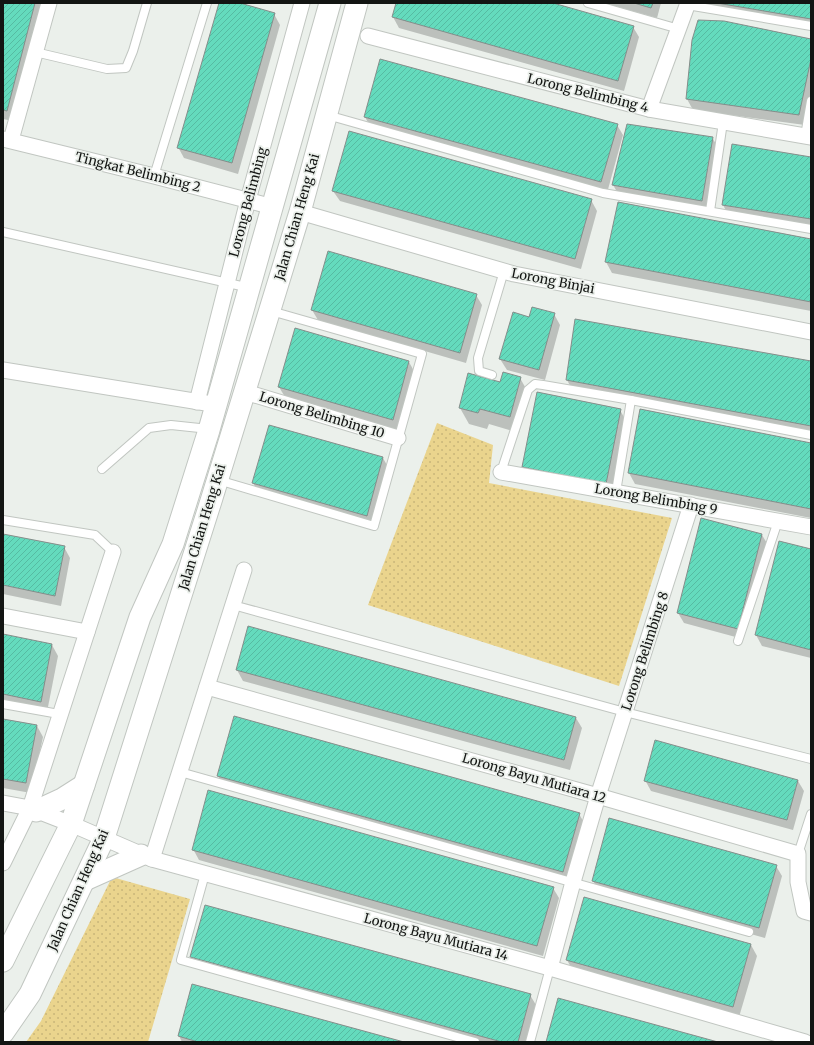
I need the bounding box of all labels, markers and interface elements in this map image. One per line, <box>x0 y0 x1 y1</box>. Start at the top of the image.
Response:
street label: Lorong Belimbing 4 <box>526 70 650 116</box>
street label: Lorong Belimbing <box>225 145 271 259</box>
street label: Tingkat Belimbing 2 <box>74 148 203 196</box>
street label: Jalan Chian Heng Kai <box>270 152 323 283</box>
street label: Lorong Binjai <box>510 265 596 297</box>
street label: Lorong Belimbing 10 <box>257 388 387 442</box>
street label: Jalan Chian Heng Kai <box>174 462 229 593</box>
street label: Lorong Belimbing 9 <box>593 480 719 518</box>
street label: Lorong Belimbing 8 <box>618 589 672 713</box>
street label: Lorong Bayu Mutiara 12 <box>460 749 608 807</box>
street label: Jalan Chian Heng Kai <box>43 827 112 954</box>
street label: Lorong Bayu Mutiara 14 <box>362 910 510 964</box>

